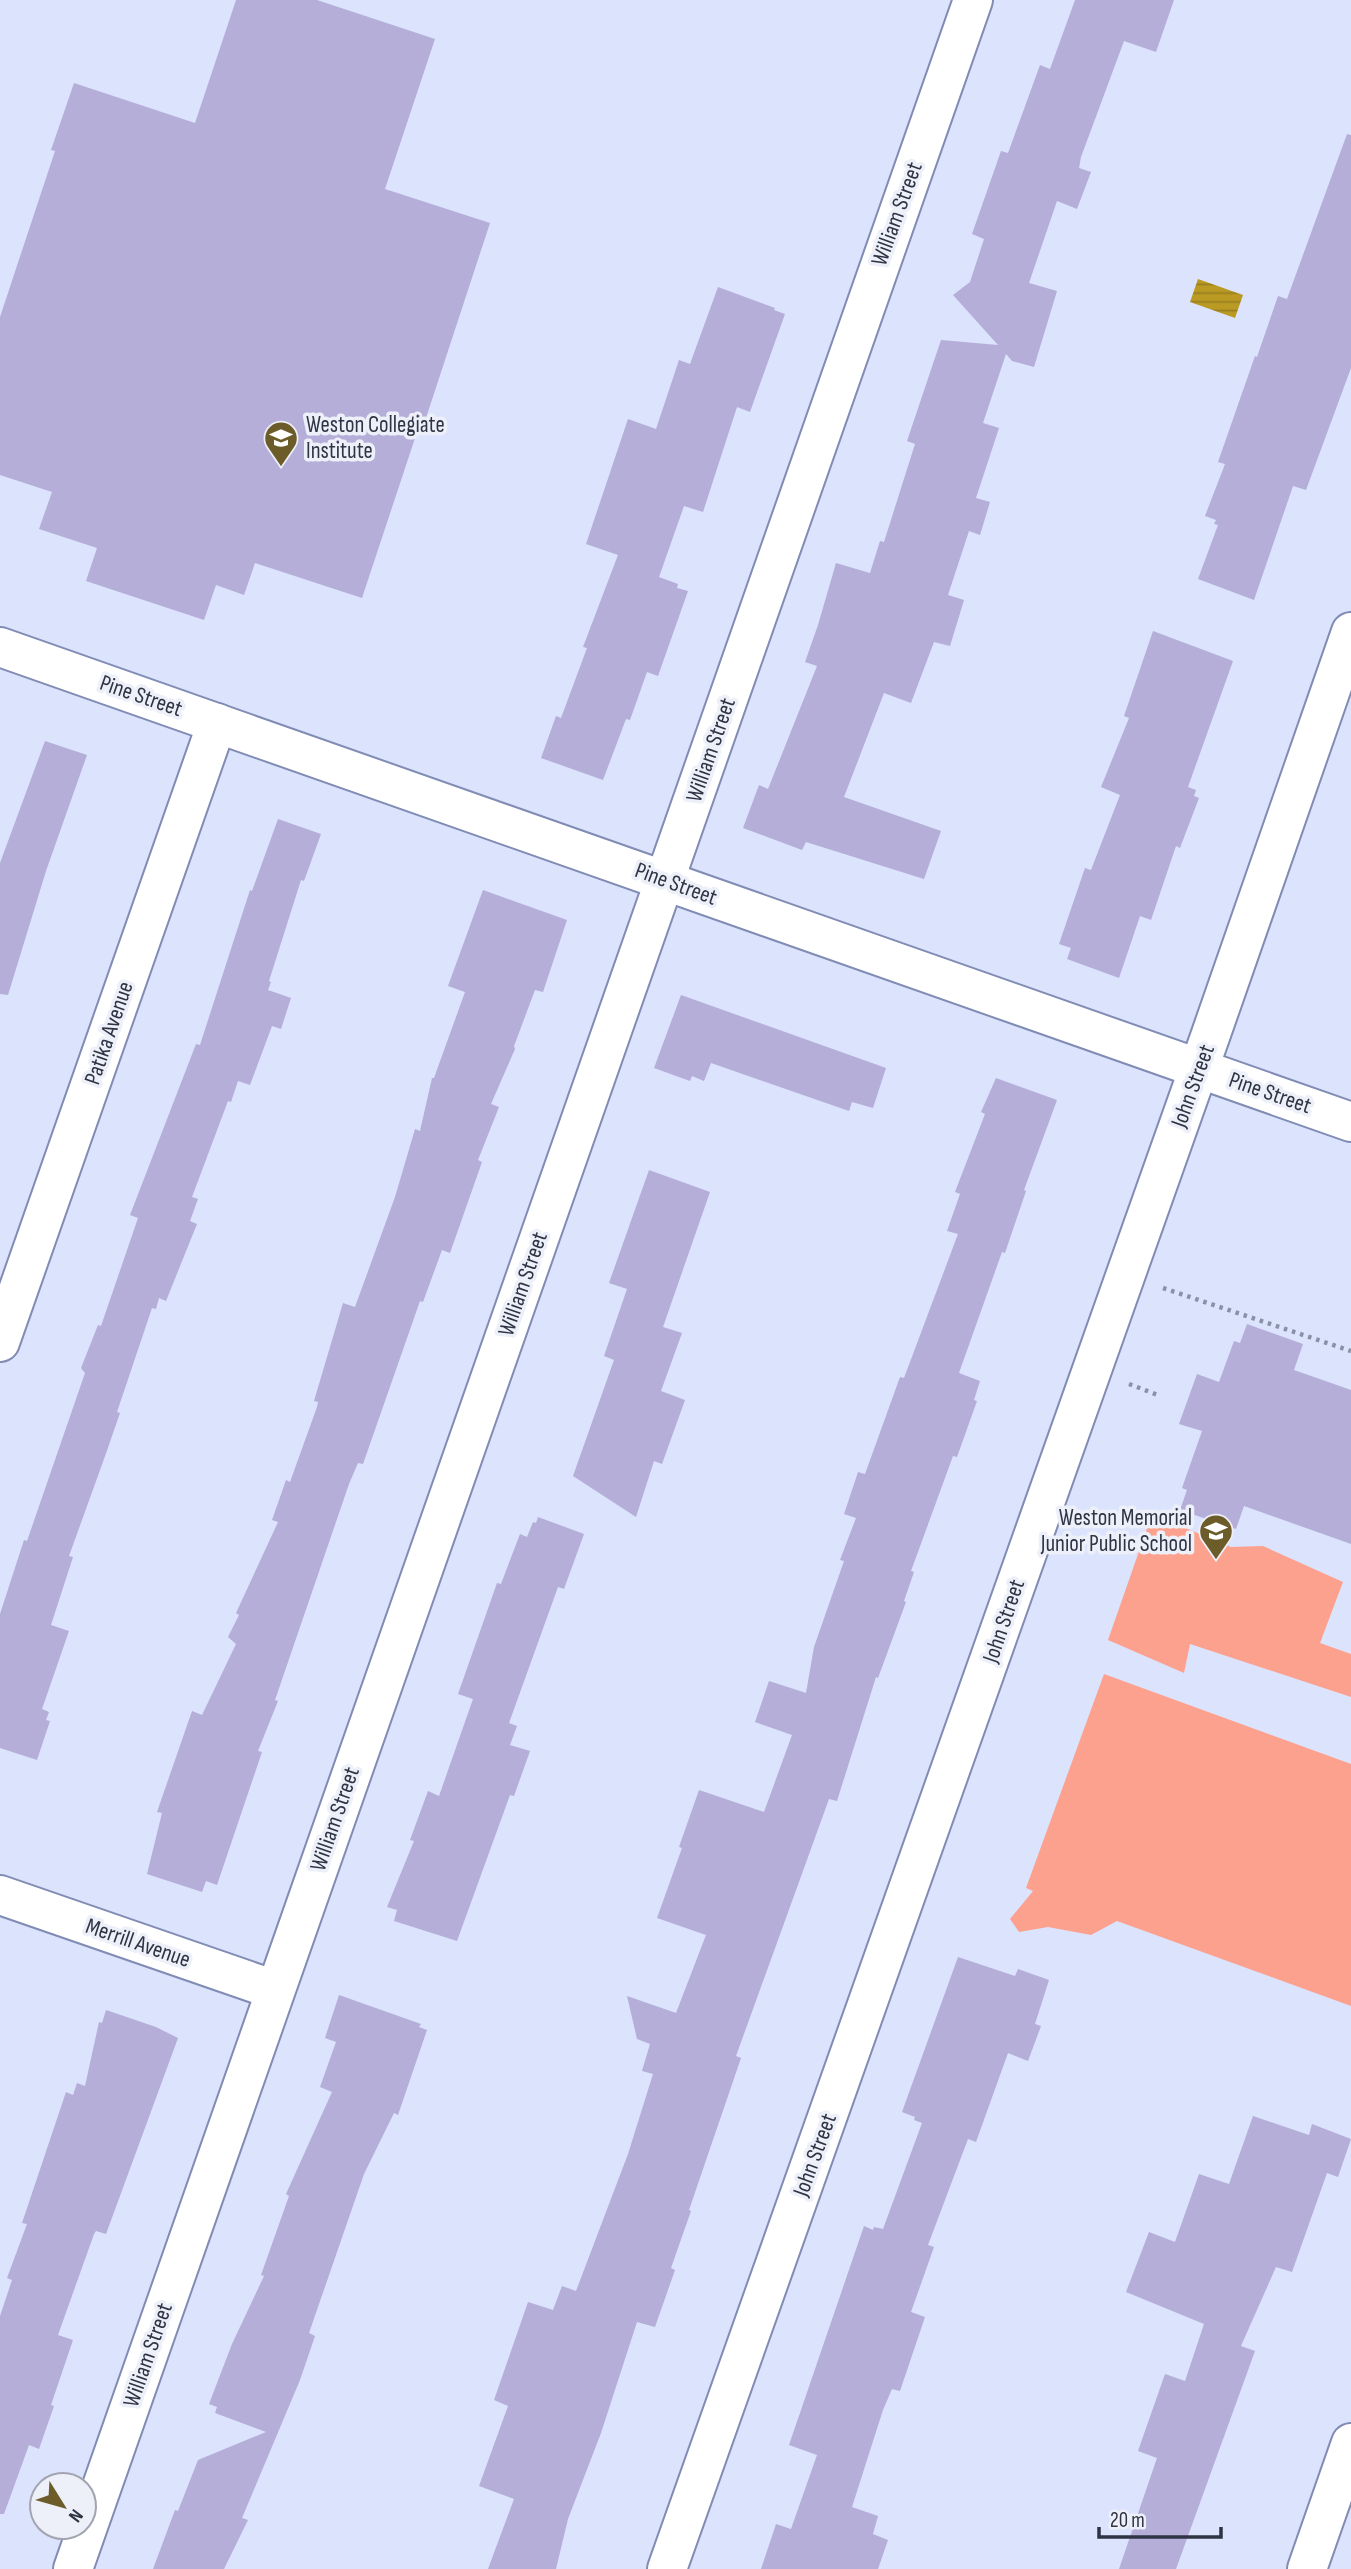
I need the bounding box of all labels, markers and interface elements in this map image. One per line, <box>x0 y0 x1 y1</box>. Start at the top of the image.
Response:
street label: William Street <box>865 158 929 270</box>
place label: Weston Collegiate Institute <box>306 411 445 465</box>
school or university icon: Weston Collegiate Institute <box>262 419 300 468</box>
street label: Pine Street <box>96 669 186 723</box>
street label: William Street <box>680 694 742 806</box>
street label: Pine Street <box>631 856 721 912</box>
street label: Patika Avenue <box>78 978 140 1088</box>
street label: John Street <box>1165 1041 1221 1132</box>
street label: Pine Street <box>1225 1066 1315 1120</box>
street label: William Street <box>492 1228 554 1340</box>
place label: Weston Memorial Junior Public School <box>1040 1504 1192 1558</box>
school or university icon: Weston Memorial Junior Public School <box>1197 1512 1235 1561</box>
street label: John Street <box>976 1576 1031 1667</box>
street label: William Street <box>304 1763 366 1875</box>
street label: Merrill Avenue <box>82 1912 194 1974</box>
street label: John Street <box>787 2110 843 2201</box>
street label: William Street <box>117 2299 179 2411</box>
north arrow <box>28 2471 98 2541</box>
scale bar <box>1099 2496 1222 2540</box>
text: N <box>63 2504 88 2526</box>
text: 20 m <box>1110 2508 1145 2533</box>

